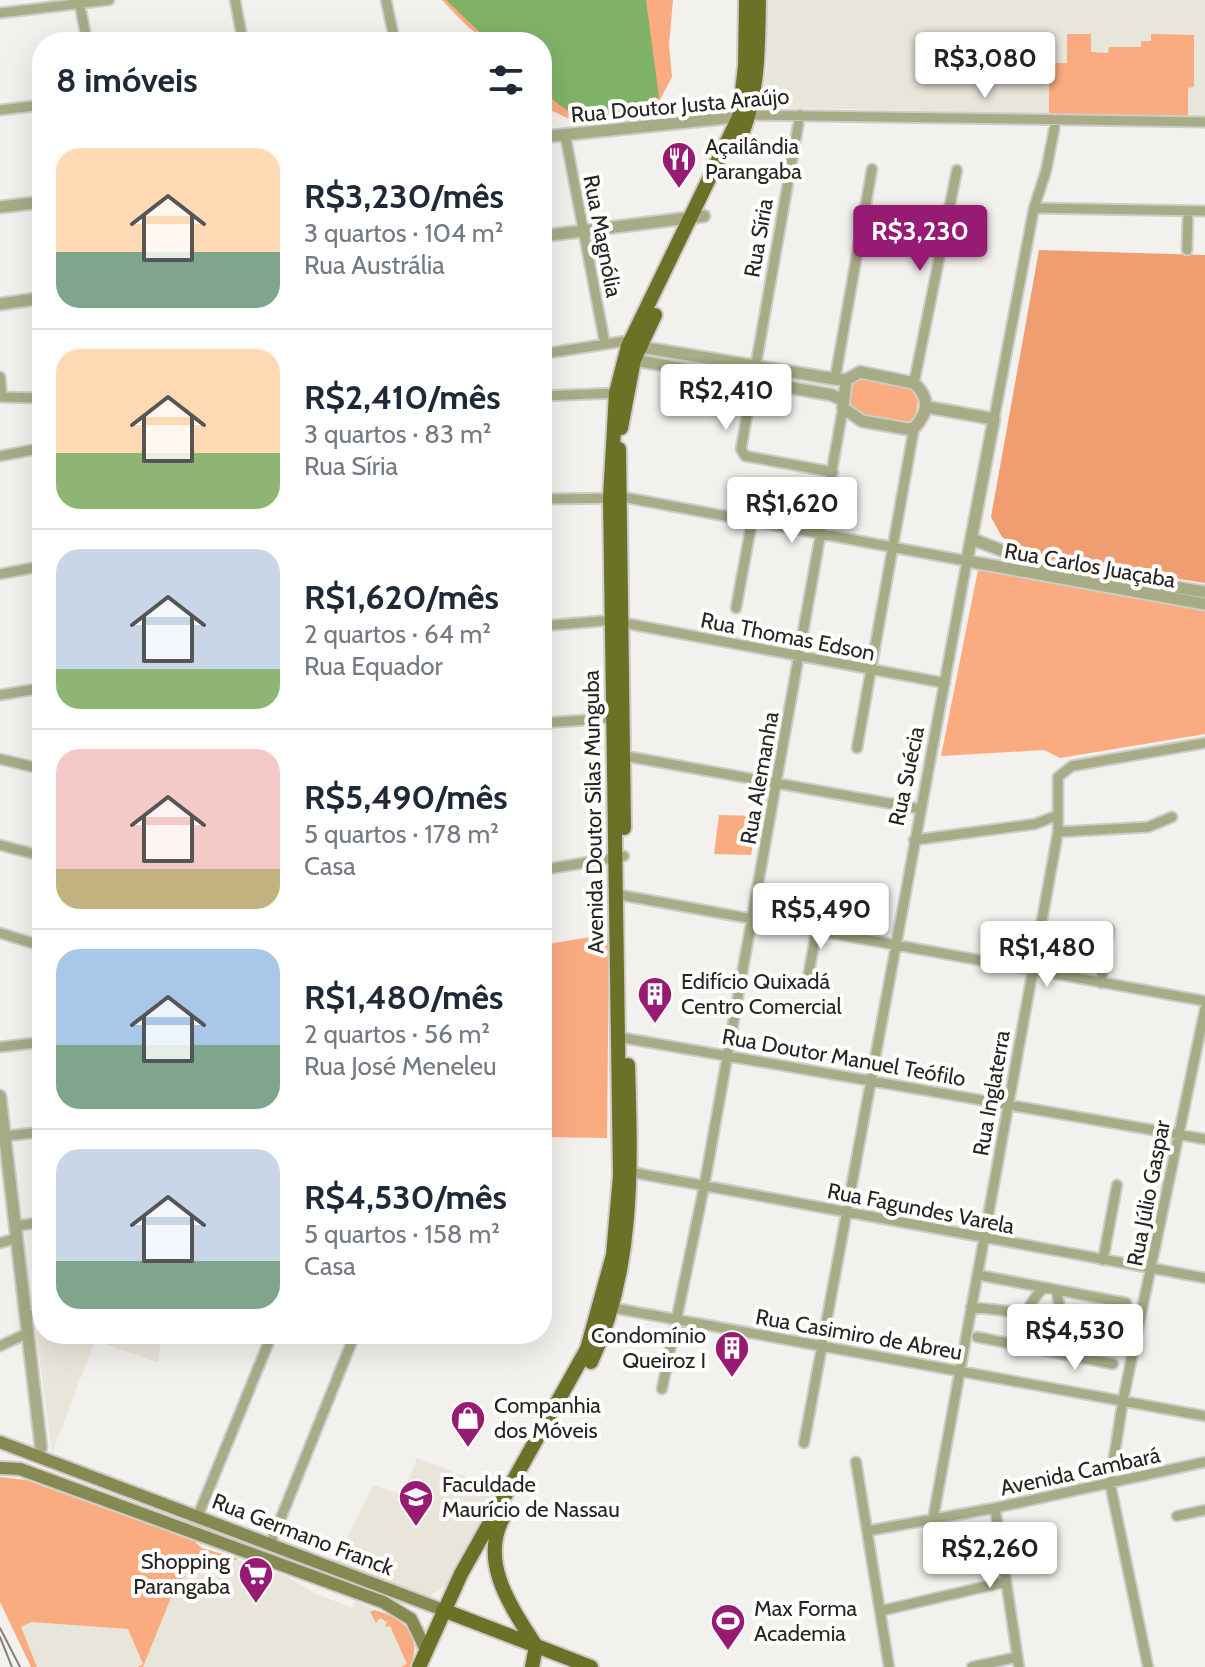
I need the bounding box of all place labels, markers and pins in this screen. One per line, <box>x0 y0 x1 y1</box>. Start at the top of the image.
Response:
pin: R$3,080 <box>911 32 1059 100</box>
place label: Açailândia Parangaba <box>705 133 802 185</box>
restaurant icon: Açailândia Parangaba <box>660 140 698 190</box>
pin: R$3,230 <box>846 205 994 273</box>
pin: R$2,410 <box>652 364 800 432</box>
pin: R$1,620 <box>718 477 866 545</box>
pin: R$5,490 <box>747 883 895 951</box>
pin: R$1,480 <box>973 921 1121 989</box>
place label: Edifício Quixadá Centro Comercial <box>681 968 843 1020</box>
building icon: Edifício Quixadá Centro Comercial <box>636 975 674 1025</box>
pin: R$4,530 <box>1001 1304 1149 1372</box>
place label: Condomínio Queiroz I <box>591 1322 706 1374</box>
building icon: Condomínio Queiroz I <box>713 1329 751 1379</box>
place label: Companhia dos Móveis <box>494 1392 601 1444</box>
shop icon: Companhia dos Móveis <box>449 1399 487 1449</box>
place label: Faculdade Maurício de Nassau <box>442 1471 620 1523</box>
school or university icon: Faculdade Maurício de Nassau <box>397 1478 435 1528</box>
pin: R$2,260 <box>916 1522 1064 1590</box>
place label: Shopping Parangaba <box>133 1548 231 1600</box>
supermarket icon: Shopping Parangaba <box>237 1555 275 1605</box>
place label: Max Forma Academia <box>754 1595 858 1647</box>
sports icon: Max Forma Academia <box>709 1602 747 1652</box>

